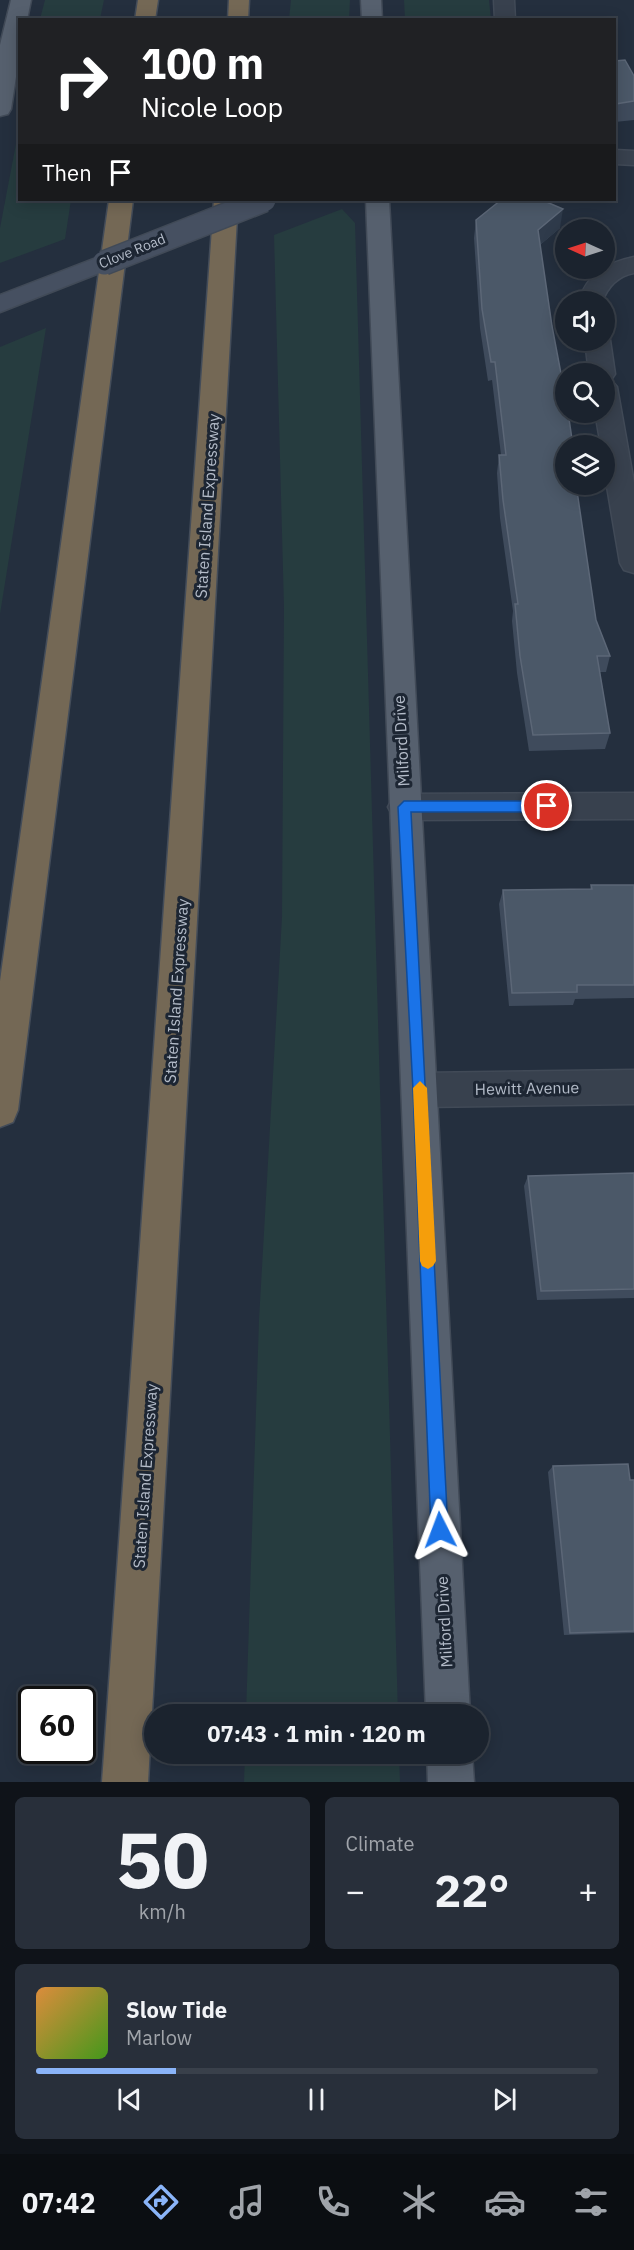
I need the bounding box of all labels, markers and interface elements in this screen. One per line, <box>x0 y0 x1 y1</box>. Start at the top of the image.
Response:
text: 100 m <box>141 36 264 91</box>
icon: right <box>42 42 120 120</box>
text: Nicole Loop <box>141 89 283 124</box>
icon: arrive <box>104 156 137 189</box>
text: Then <box>42 158 92 187</box>
north arrow <box>555 219 615 279</box>
map controls <box>555 219 615 495</box>
street label: Clove Road <box>96 230 168 272</box>
button: sound <box>555 291 615 351</box>
button: search <box>555 363 615 423</box>
street label: Staten Island Expressway <box>191 413 223 599</box>
button: layers <box>555 435 615 495</box>
street label: Milford Drive <box>389 695 413 787</box>
pin <box>521 780 572 831</box>
icon: arrive <box>530 789 563 822</box>
street label: Staten Island Expressway <box>160 898 192 1084</box>
street label: Hewitt Avenue <box>475 1077 580 1099</box>
street label: Staten Island Expressway <box>129 1383 161 1569</box>
position arrow <box>408 1498 472 1562</box>
street label: Milford Drive <box>432 1576 456 1668</box>
speed limit sign: 60 <box>18 1686 96 1764</box>
text: 07:43 · 1 min · 120 m <box>207 1719 426 1748</box>
text: 50 <box>115 1808 209 1909</box>
text: Climate <box>346 1830 414 1857</box>
text: 22° <box>434 1861 509 1919</box>
text: − <box>346 1869 365 1912</box>
text: + <box>578 1869 598 1912</box>
text: km/h <box>139 1898 186 1925</box>
text: Slow Tide <box>126 1995 227 2024</box>
text: Marlow <box>126 2024 192 2051</box>
icon: previous <box>113 2083 146 2116</box>
icon: pause <box>300 2083 333 2116</box>
icon: next <box>488 2083 521 2116</box>
icon: directions <box>140 2181 182 2223</box>
icon: music <box>226 2181 268 2223</box>
icon: phone <box>312 2181 354 2223</box>
icon: climate <box>398 2181 440 2223</box>
icon: car <box>484 2181 526 2223</box>
icon: filters <box>570 2181 612 2223</box>
text: 07:42 <box>22 2185 96 2220</box>

